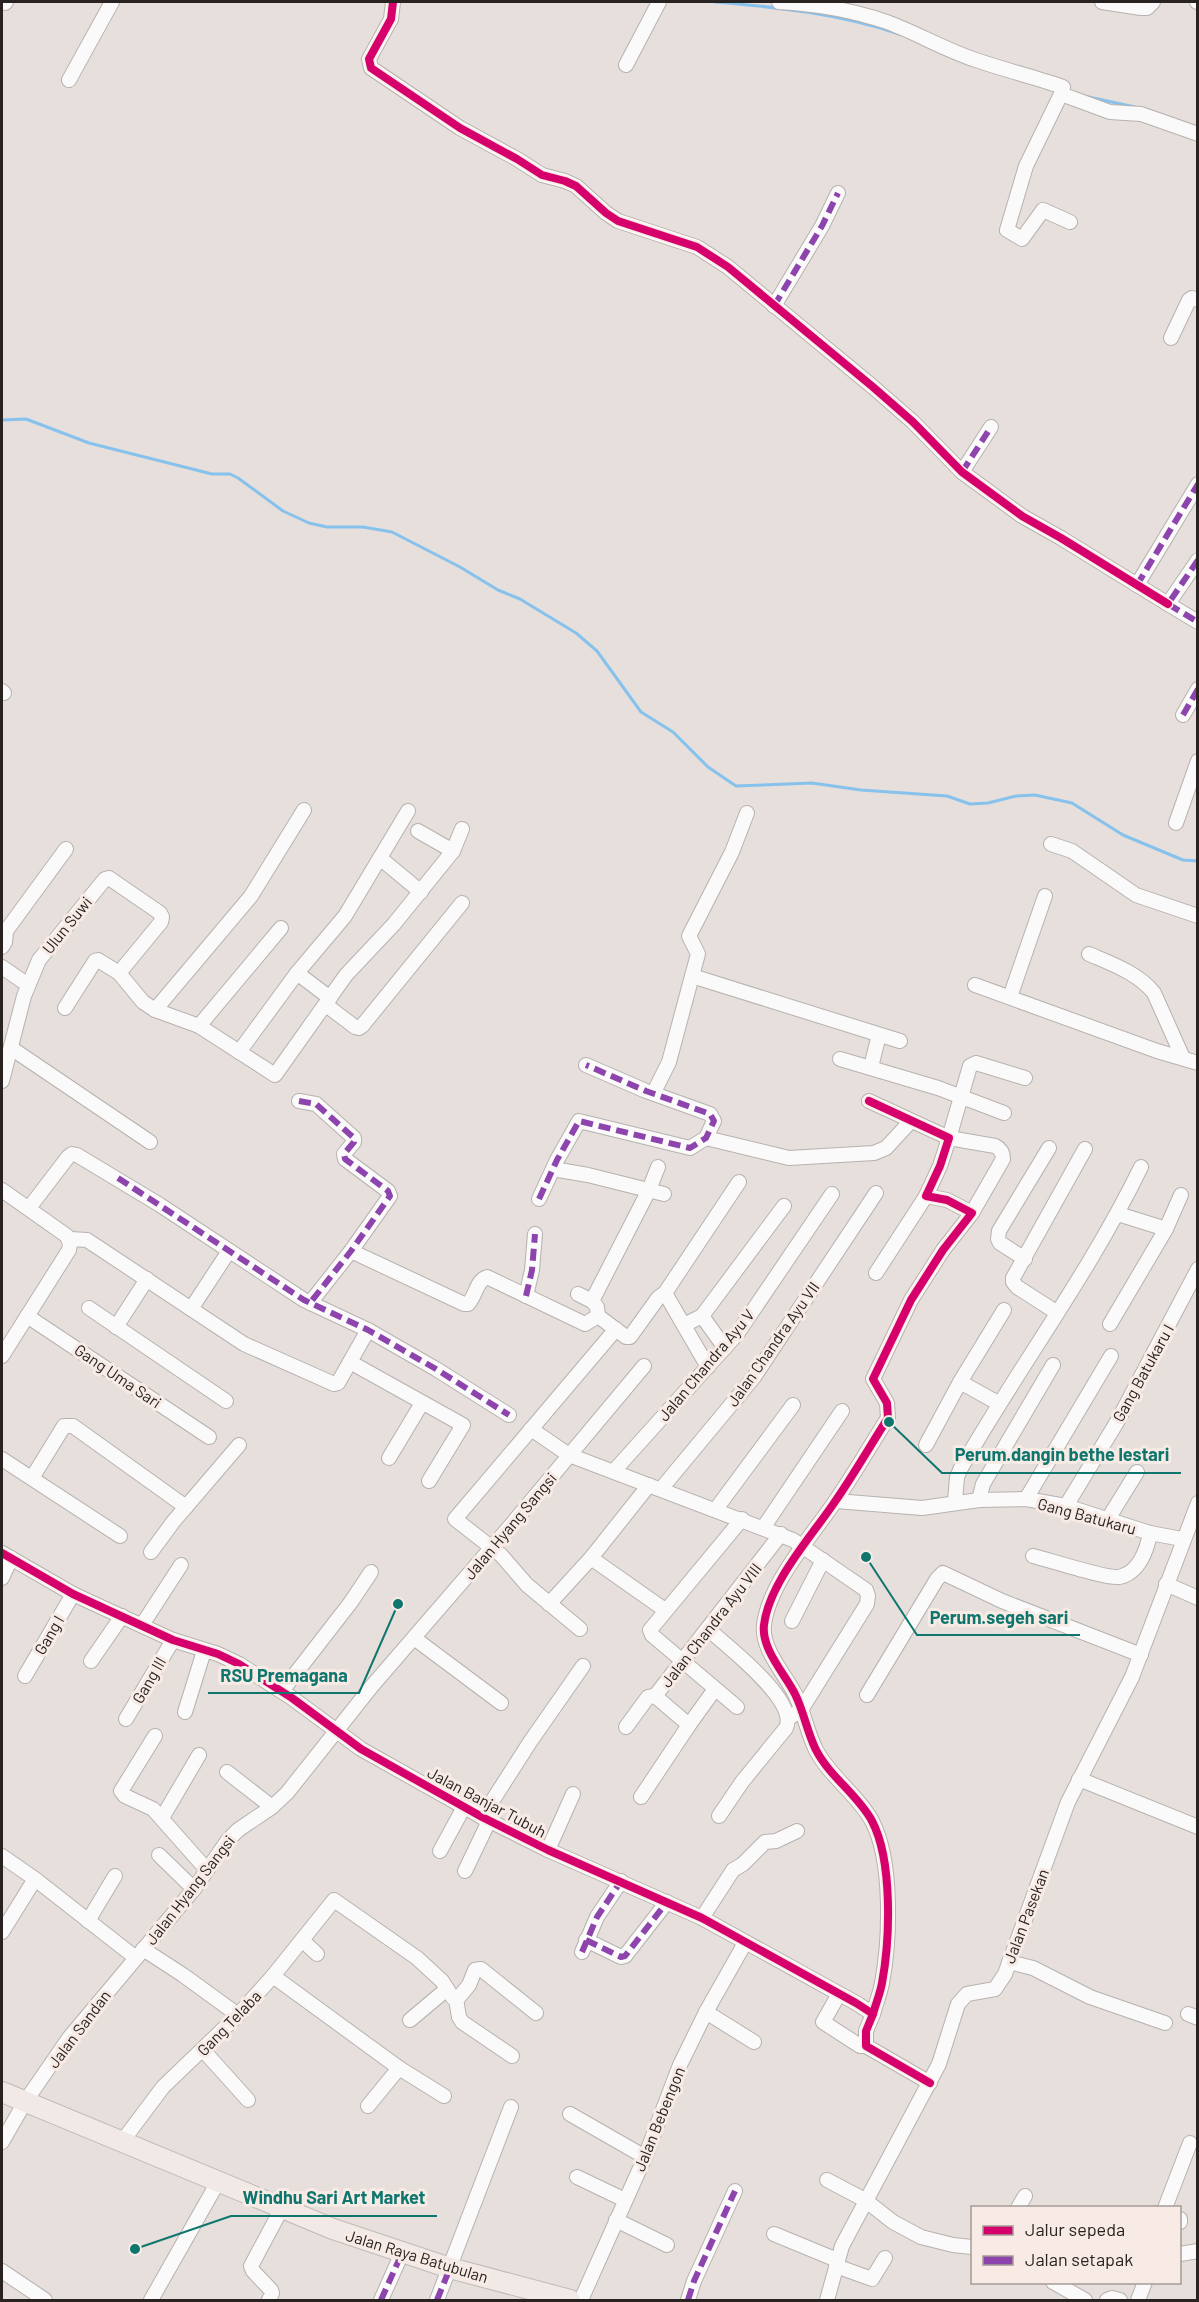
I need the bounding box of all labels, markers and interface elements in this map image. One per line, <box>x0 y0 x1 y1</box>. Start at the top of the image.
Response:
street label: Ulun Suwi <box>38 892 95 957</box>
street label: Jalan Chandra Ayu VII <box>722 1278 823 1410</box>
street label: Jalan Chandra Ayu V <box>653 1305 758 1424</box>
street label: Gang Batukaru I <box>1108 1321 1177 1425</box>
street label: Gang Uma Sari <box>71 1340 165 1412</box>
callout: Perum.dangin bethe lestari <box>942 1437 1181 1473</box>
text: Perum.dangin bethe lestari <box>955 1443 1169 1465</box>
street label: Jalan Hyang Sangsi <box>459 1468 560 1583</box>
street label: Gang Batukaru <box>1036 1493 1138 1538</box>
street label: Jalan Chandra Ayu VIII <box>656 1559 765 1691</box>
callout: Perum.segeh sari <box>917 1599 1080 1635</box>
text: Perum.segeh sari <box>930 1606 1068 1628</box>
street label: Gang I <box>30 1612 67 1658</box>
street label: Gang III <box>128 1653 169 1706</box>
callout: RSU Premagana <box>208 1657 359 1693</box>
text: RSU Premagana <box>220 1664 348 1686</box>
street label: Jalan Banjar Tubuh <box>425 1762 550 1841</box>
street label: Jalan Hyang Sangsi <box>141 1831 238 1948</box>
street label: Jalan Pasekan <box>999 1866 1052 1966</box>
street label: Jalan Sandan <box>43 1986 114 2071</box>
street label: Gang Telaba <box>193 1986 264 2059</box>
street label: Jalan Bebengon <box>629 2064 688 2174</box>
callout: Windhu Sari Art Market <box>231 2180 437 2216</box>
text: Windhu Sari Art Market <box>243 2186 426 2208</box>
legend <box>971 2206 1181 2284</box>
text: Jalur sepeda <box>1025 2218 1125 2240</box>
street label: Jalan Raya Batubulan <box>344 2225 491 2286</box>
text: Jalan setapak <box>1025 2248 1133 2270</box>

